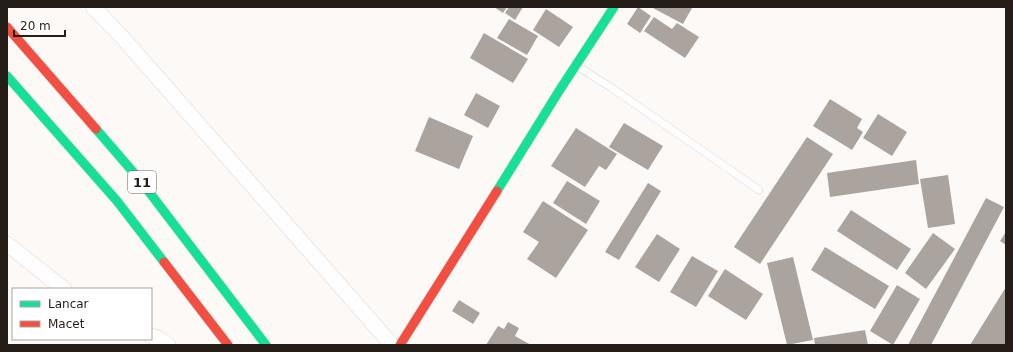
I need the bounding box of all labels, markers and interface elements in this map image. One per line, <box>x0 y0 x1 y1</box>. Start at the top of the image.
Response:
scale bar <box>14 12 65 38</box>
text: 20 m <box>20 19 51 33</box>
road number: 11 <box>128 171 156 193</box>
legend <box>12 288 152 340</box>
text: Lancar <box>48 297 89 311</box>
text: Macet <box>48 317 85 331</box>

